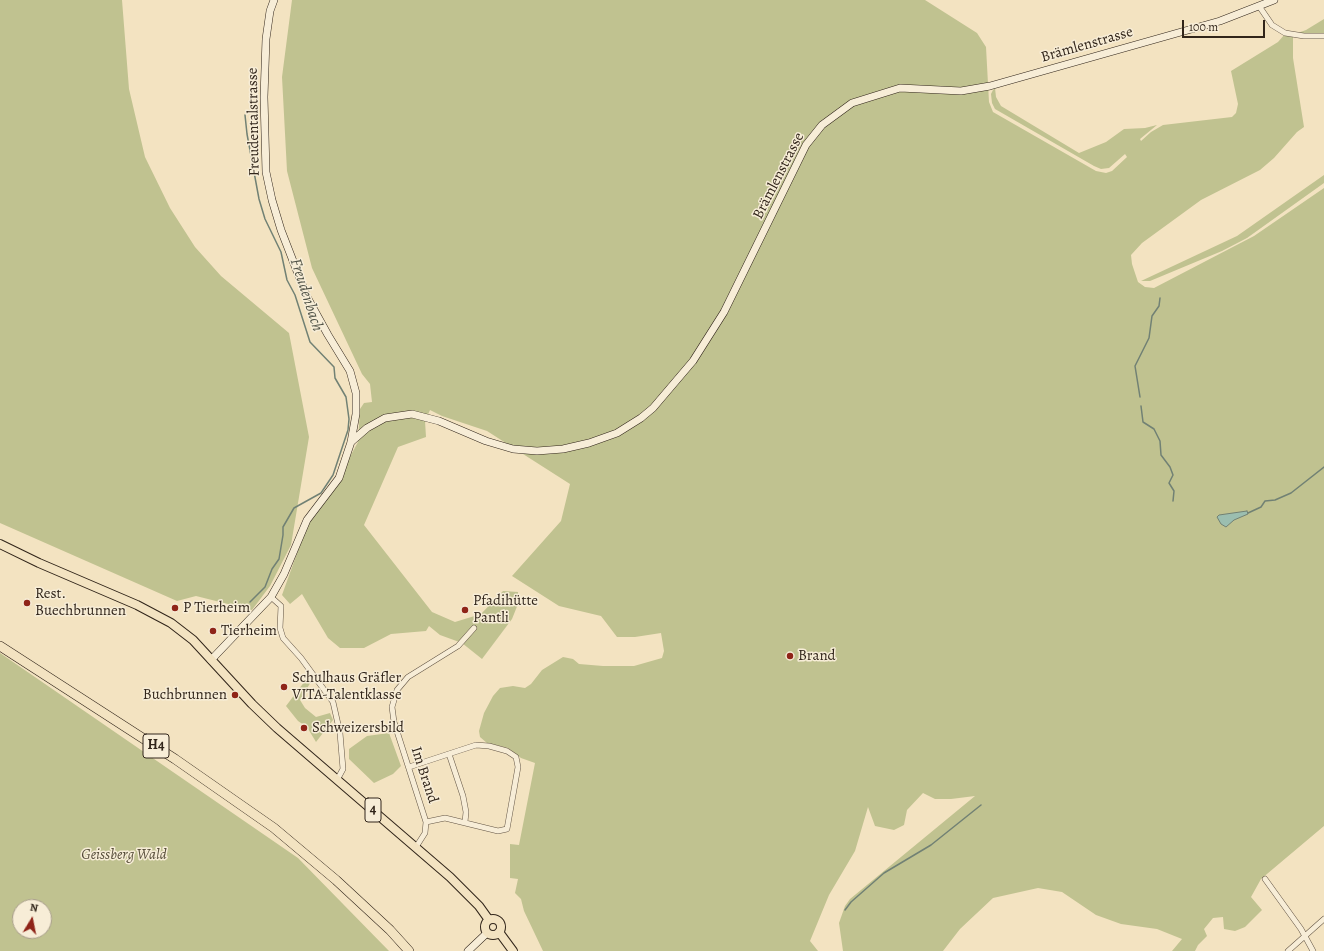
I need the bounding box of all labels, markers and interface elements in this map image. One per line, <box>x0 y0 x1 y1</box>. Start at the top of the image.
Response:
scale bar <box>1184 12 1267 38</box>
text: 100 m <box>1189 19 1218 35</box>
street label: Brämlenstrasse <box>1039 23 1135 67</box>
street label: Freudentalstrasse <box>244 67 264 177</box>
street label: Brämlenstrasse <box>749 130 809 222</box>
water label: Freudenbach <box>285 256 327 334</box>
place label: Rest. Buechbrunnen <box>35 585 126 620</box>
place label: Pfadihütte Pantli <box>473 592 538 627</box>
marker: Rest. Buechbrunnen <box>22 598 32 608</box>
place label: P Tierheim <box>183 599 250 617</box>
marker: P Tierheim <box>170 603 180 613</box>
marker: Pfadihütte Pantli <box>460 605 470 615</box>
place label: Tierheim <box>221 622 277 640</box>
marker: Tierheim <box>208 626 218 636</box>
place label: Brand <box>798 647 836 665</box>
marker: Brand <box>785 651 795 661</box>
place label: Schulhaus Gräfler VITA-Talentklasse <box>292 669 402 704</box>
marker: Schulhaus Gräfler VITA-Talentklasse <box>279 682 289 692</box>
place label: Buchbrunnen <box>143 686 227 704</box>
marker: Buchbrunnen <box>230 690 240 700</box>
place label: Schweizersbild <box>312 719 404 737</box>
marker: Schweizersbild <box>299 723 309 733</box>
road number: H4 <box>143 734 169 758</box>
street label: Im Brand <box>406 744 442 806</box>
road number: 4 <box>365 798 381 822</box>
park label: Geissberg Wald <box>81 846 167 864</box>
north arrow <box>12 899 52 939</box>
text: N <box>29 900 39 916</box>

